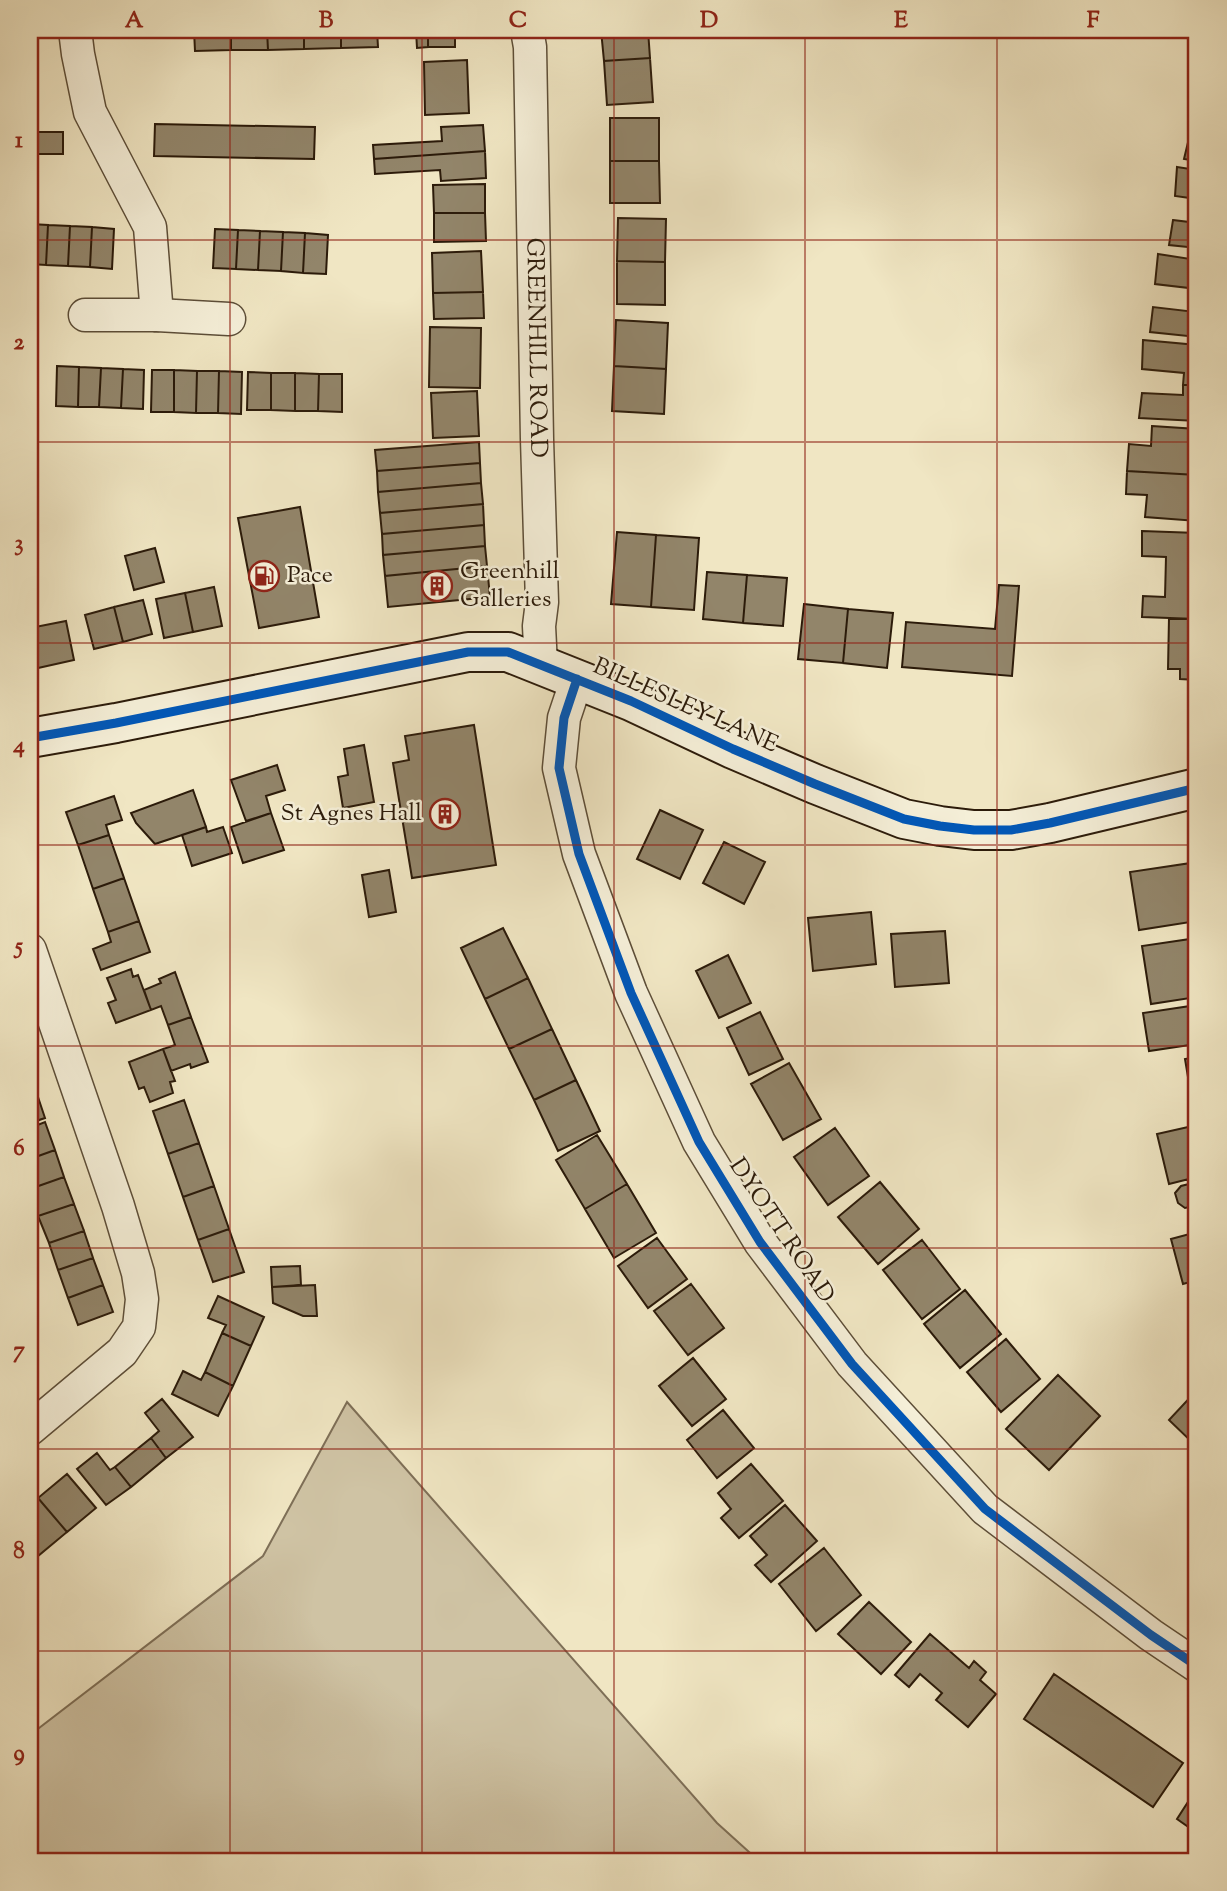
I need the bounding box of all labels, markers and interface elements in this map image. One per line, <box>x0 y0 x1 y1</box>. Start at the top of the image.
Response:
text: A <box>125 5 144 38</box>
text: B <box>319 5 334 38</box>
text: C <box>509 5 527 38</box>
text: D <box>700 5 718 38</box>
text: E <box>894 5 908 38</box>
text: F <box>1087 5 1100 38</box>
text: 1 <box>15 125 23 158</box>
street label: GREENHILL ROAD <box>516 237 555 458</box>
text: 2 <box>14 327 25 360</box>
text: 3 <box>14 528 24 561</box>
place label: Greenhill Galleries <box>460 555 560 617</box>
fuel station icon: Pace <box>247 559 281 593</box>
place label: Pace <box>287 559 333 593</box>
building icon: Greenhill Galleries <box>420 569 454 603</box>
street label: BILLESLEY LANE <box>587 650 784 762</box>
text: 4 <box>12 730 25 763</box>
place label: St Agnes Hall <box>281 797 422 831</box>
building icon: St Agnes Hall <box>428 797 462 831</box>
text: 5 <box>13 931 23 964</box>
text: 6 <box>13 1133 25 1166</box>
street label: DYOTT ROAD <box>720 1152 842 1310</box>
text: 7 <box>13 1335 25 1368</box>
text: 8 <box>13 1536 25 1569</box>
text: 9 <box>13 1738 25 1771</box>

